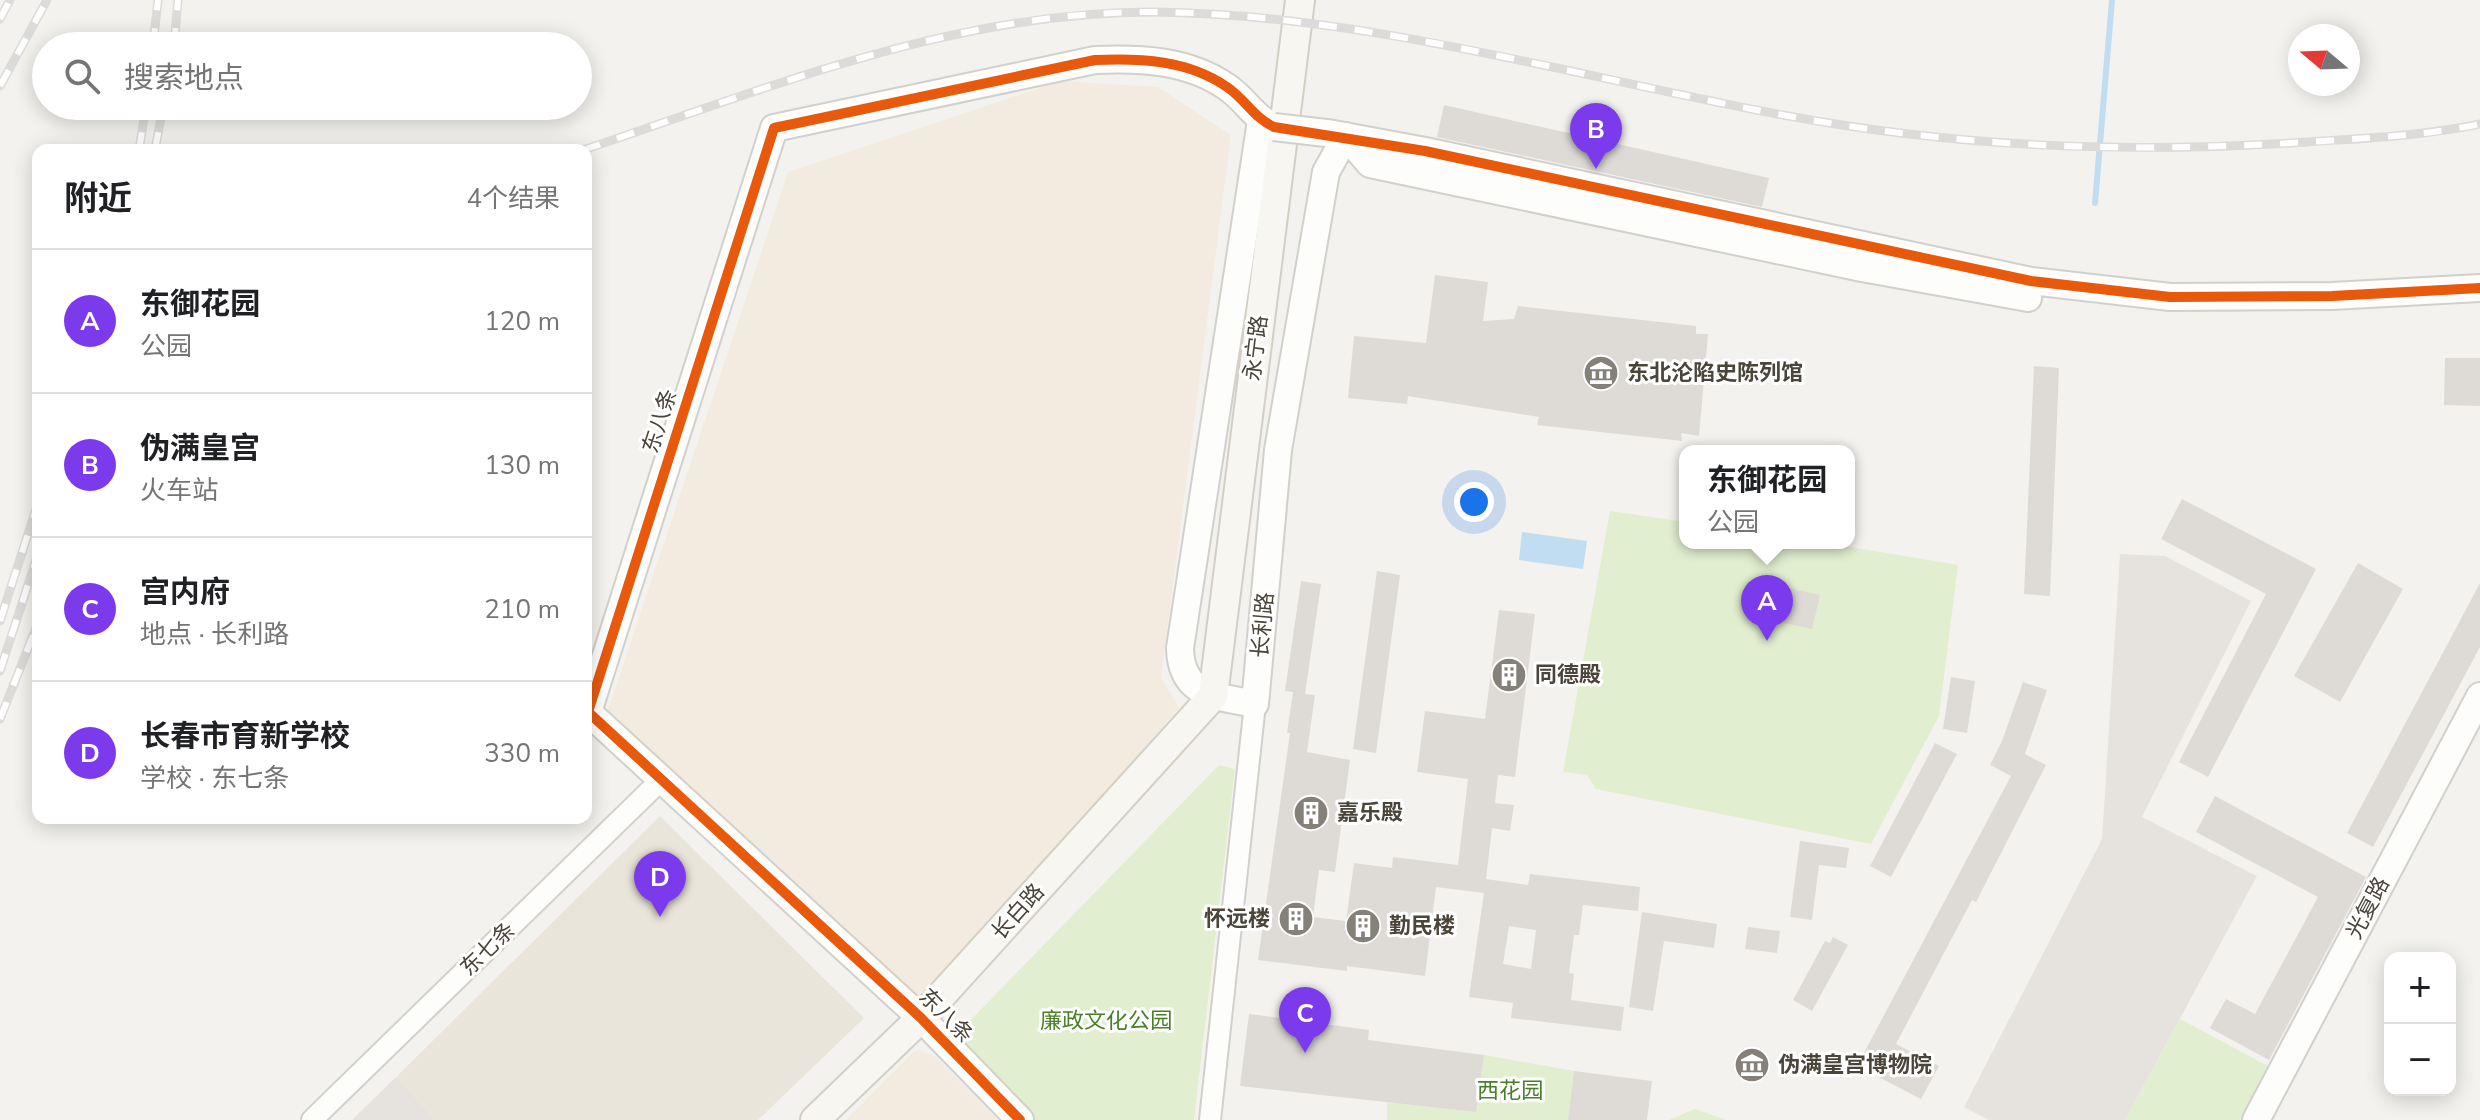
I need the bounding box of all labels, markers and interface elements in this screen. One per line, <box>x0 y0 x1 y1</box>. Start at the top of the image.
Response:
north arrow <box>2288 24 2360 96</box>
search box <box>32 32 592 120</box>
icon: search <box>60 54 104 98</box>
text: 搜索地点 <box>124 58 244 99</box>
pin: B <box>1570 103 1622 169</box>
text: 附近 <box>64 176 132 222</box>
text: 4个结果 <box>466 181 560 216</box>
text: 东御花园 <box>140 284 260 325</box>
text: A <box>80 304 100 339</box>
text: 120 m <box>484 304 560 339</box>
street label: 永宁路 <box>1237 313 1275 383</box>
text: 公园 <box>140 329 192 364</box>
museum icon: 东北沦陷史陈列馆 <box>1582 354 1620 392</box>
place label: 东北沦陷史陈列馆 <box>1627 358 1803 388</box>
street label: 东八条 <box>636 385 684 457</box>
text: 伪满皇宫 <box>140 428 260 469</box>
popup <box>1679 445 1855 549</box>
text: B <box>81 448 99 483</box>
text: 130 m <box>484 448 560 483</box>
text: 东御花园 <box>1707 460 1827 501</box>
text: 火车站 <box>140 473 218 508</box>
your location <box>1454 482 1494 522</box>
text: 公园 <box>1707 505 1759 540</box>
text: 宫内府 <box>140 572 230 613</box>
pin: A <box>1741 575 1793 641</box>
street label: 长利路 <box>1245 591 1281 659</box>
text: C <box>81 592 99 627</box>
text: 210 m <box>484 592 560 627</box>
text: 地点 · 长利路 <box>140 617 289 652</box>
building icon: 同德殿 <box>1490 656 1528 694</box>
place label: 同德殿 <box>1535 660 1601 690</box>
text: 长春市育新学校 <box>140 716 350 757</box>
text: D <box>80 736 100 771</box>
text: 330 m <box>484 736 560 771</box>
text: 学校 · 东七条 <box>140 761 289 796</box>
building icon: 嘉乐殿 <box>1292 794 1330 832</box>
place label: 嘉乐殿 <box>1337 798 1403 828</box>
pin: D <box>634 851 686 917</box>
street label: 光复路 <box>2339 872 2397 944</box>
street label: 长白路 <box>985 877 1051 947</box>
building icon: 怀远楼 <box>1277 900 1315 938</box>
place label: 怀远楼 <box>1204 904 1270 934</box>
building icon: 勤民楼 <box>1344 907 1382 945</box>
place label: 勤民楼 <box>1389 911 1455 941</box>
street label: 东七条 <box>454 915 522 983</box>
map controls <box>2384 952 2456 1096</box>
button: + <box>2384 952 2456 1024</box>
street label: 东八条 <box>912 982 980 1050</box>
pin: C <box>1279 987 1331 1053</box>
park label: 廉政文化公园 <box>1040 1006 1172 1036</box>
button: − <box>2384 1024 2456 1096</box>
museum icon: 伪满皇宫博物院 <box>1733 1046 1771 1084</box>
place label: 伪满皇宫博物院 <box>1778 1050 1932 1080</box>
park label: 西花园 <box>1477 1076 1543 1106</box>

